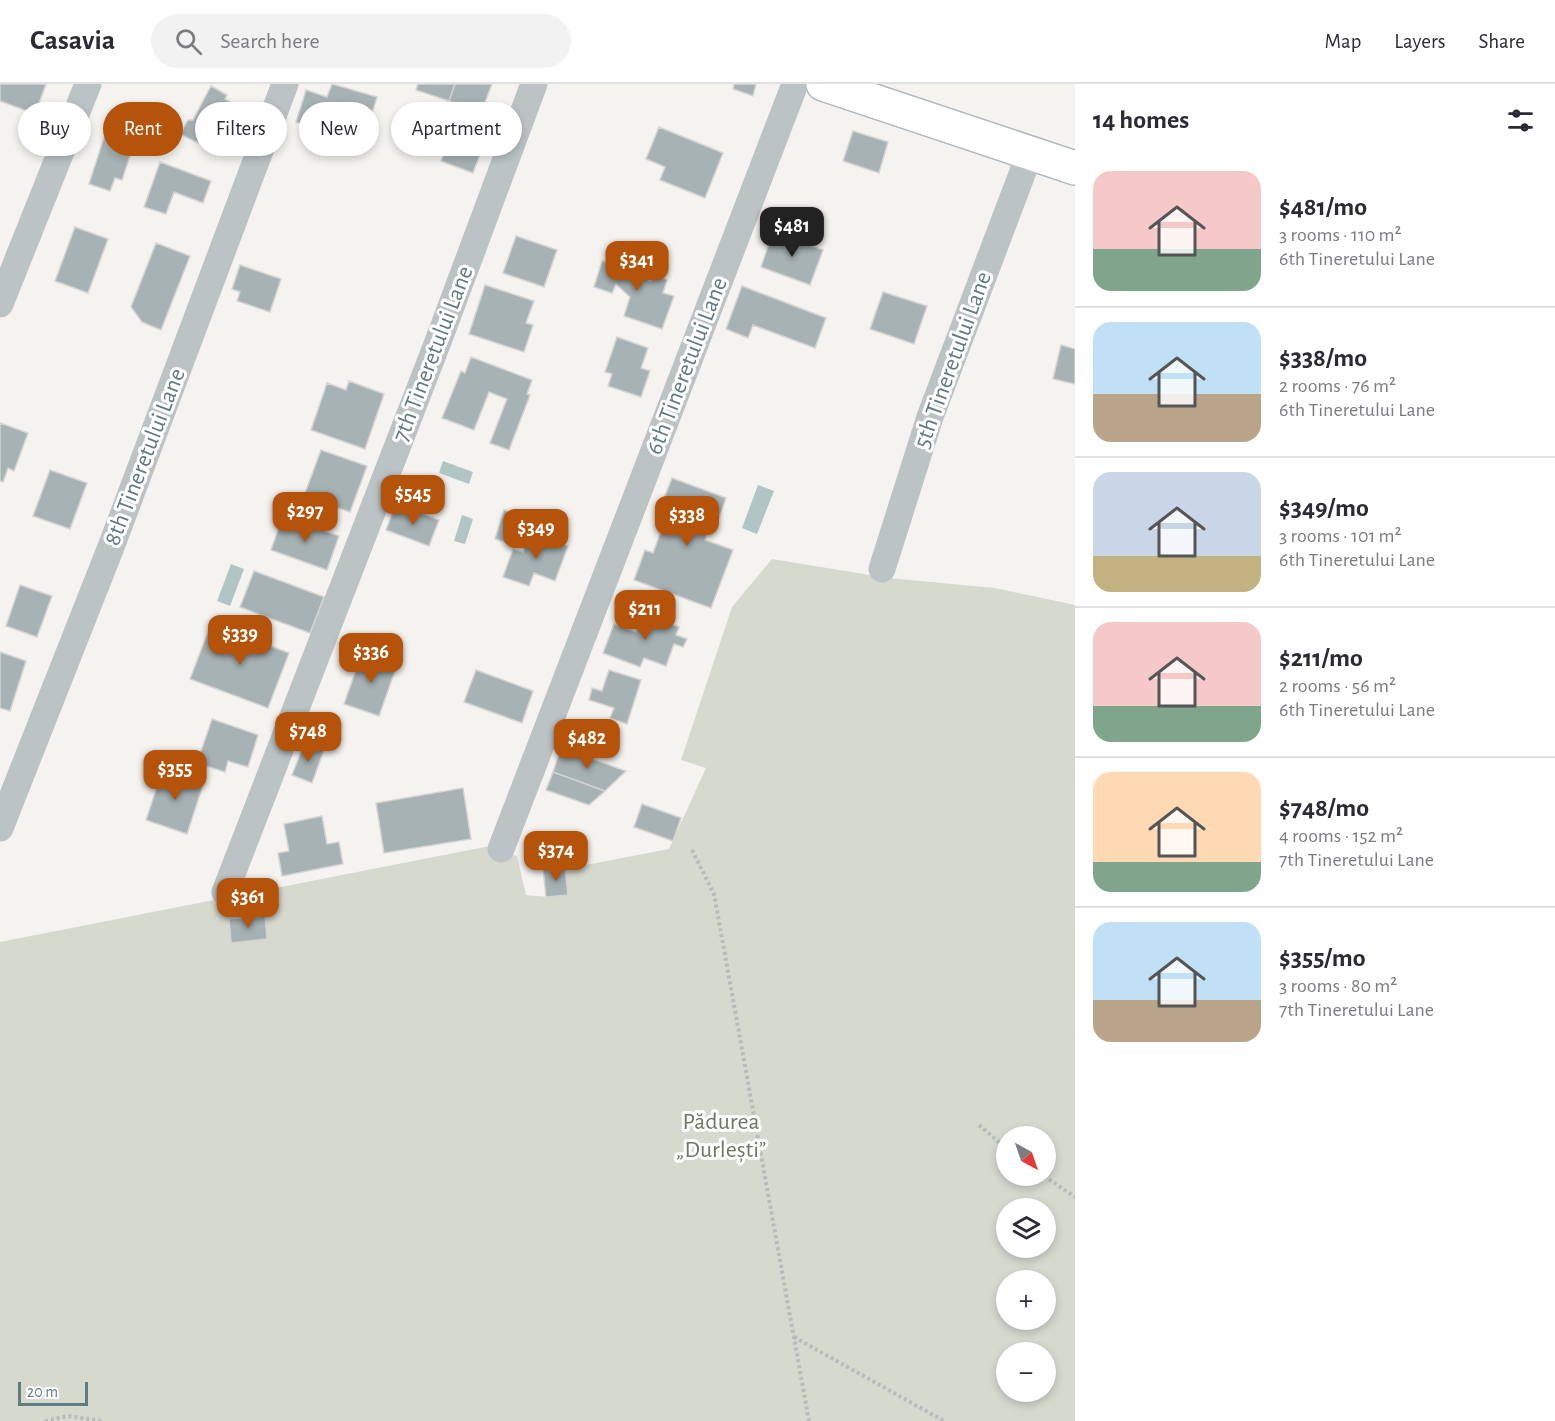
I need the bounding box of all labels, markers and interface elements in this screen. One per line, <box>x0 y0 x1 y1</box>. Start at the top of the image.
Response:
search box <box>151 14 571 68</box>
icon: search <box>172 25 205 58</box>
text: Casavia <box>30 27 115 55</box>
text: Search here <box>220 30 320 52</box>
text: Map <box>1325 31 1361 52</box>
text: Layers <box>1394 31 1445 52</box>
text: Share <box>1478 31 1525 52</box>
chip: Buy <box>18 102 91 156</box>
chip: Rent <box>103 102 183 156</box>
chip: Filters <box>195 102 287 156</box>
chip: New <box>299 102 379 156</box>
chip: Apartment <box>391 102 522 156</box>
icon: filters <box>1504 104 1537 137</box>
text: 14 homes <box>1093 107 1189 133</box>
text: $481/mo <box>1279 194 1367 220</box>
icon: home <box>1141 195 1213 267</box>
pin: $481 <box>756 207 828 258</box>
text: $481 <box>774 216 810 236</box>
text: 3 rooms · 110 m² <box>1279 225 1402 245</box>
pin: $341 <box>601 241 673 292</box>
text: 6th Tineretului Lane <box>1279 249 1435 269</box>
text: $341 <box>620 250 654 270</box>
street label: 7th Tineretului Lane <box>388 263 478 445</box>
street label: 5th Tineretului Lane <box>910 268 996 452</box>
street label: 6th Tineretului Lane <box>642 274 732 458</box>
text: $338/mo <box>1279 345 1367 371</box>
icon: home <box>1141 346 1213 418</box>
street label: 8th Tineretului Lane <box>100 365 190 549</box>
text: 2 rooms · 76 m² <box>1279 376 1396 396</box>
text: 6th Tineretului Lane <box>1279 400 1435 420</box>
pin: $545 <box>377 475 449 526</box>
text: $545 <box>395 484 431 504</box>
pin: $297 <box>269 492 341 543</box>
text: $349/mo <box>1279 495 1369 521</box>
pin: $338 <box>651 496 723 547</box>
icon: home <box>1141 496 1213 568</box>
text: $297 <box>287 501 323 521</box>
text: $338 <box>669 505 705 525</box>
pin: $349 <box>500 509 572 560</box>
text: $349 <box>517 518 555 538</box>
text: 3 rooms · 101 m² <box>1279 526 1402 546</box>
text: 6th Tineretului Lane <box>1279 550 1435 570</box>
pin: $211 <box>609 590 681 641</box>
text: $211 <box>629 599 661 619</box>
pin: $339 <box>204 615 276 666</box>
text: $339 <box>222 624 258 644</box>
pin: $336 <box>335 633 407 684</box>
text: $336 <box>353 642 389 662</box>
text: $211/mo <box>1279 645 1363 671</box>
icon: home <box>1141 646 1213 718</box>
text: 2 rooms · 56 m² <box>1279 676 1396 696</box>
text: 6th Tineretului Lane <box>1279 700 1435 720</box>
pin: $748 <box>272 712 344 763</box>
pin: $482 <box>551 719 623 770</box>
text: $748 <box>289 721 327 741</box>
text: $482 <box>568 728 606 748</box>
pin: $355 <box>139 750 211 801</box>
text: $355 <box>158 759 192 779</box>
text: $748/mo <box>1279 795 1369 821</box>
icon: home <box>1141 796 1213 868</box>
text: 4 rooms · 152 m² <box>1279 826 1403 846</box>
pin: $374 <box>520 831 592 882</box>
text: $374 <box>538 840 574 860</box>
text: 7th Tineretului Lane <box>1279 850 1434 870</box>
pin: $361 <box>212 878 284 929</box>
text: $361 <box>231 887 265 907</box>
text: $355/mo <box>1279 945 1366 971</box>
icon: home <box>1141 946 1213 1018</box>
text: 3 rooms · 80 m² <box>1279 976 1397 996</box>
text: 7th Tineretului Lane <box>1279 1000 1434 1020</box>
park label: Pădurea „Durlești” <box>676 1110 766 1163</box>
north arrow <box>996 1126 1056 1186</box>
map controls <box>996 1126 1056 1402</box>
button: layers <box>996 1198 1056 1258</box>
button: + <box>996 1270 1056 1330</box>
button: − <box>996 1342 1056 1402</box>
scale bar <box>18 1379 88 1406</box>
text: 20 m <box>27 1384 58 1400</box>

